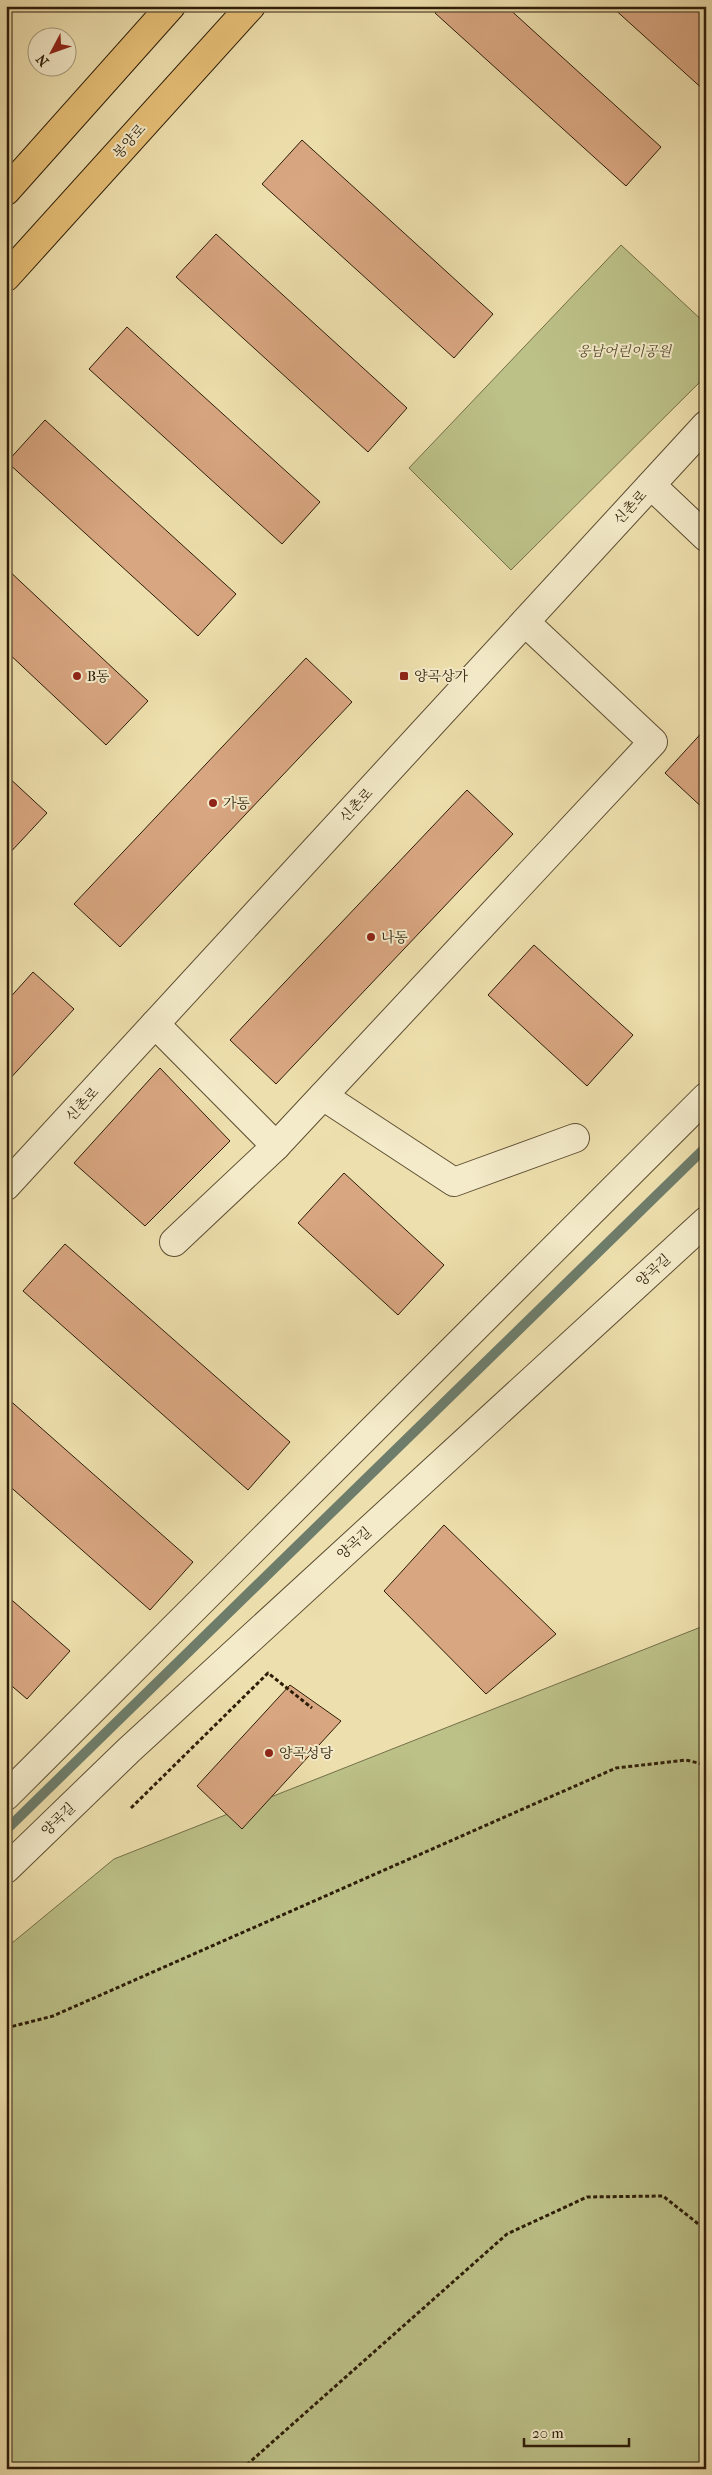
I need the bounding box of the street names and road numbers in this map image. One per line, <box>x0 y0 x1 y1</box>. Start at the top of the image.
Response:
street label: 봉양로 <box>109 120 150 162</box>
street label: 신촌로 <box>610 486 651 528</box>
street label: 신촌로 <box>336 784 377 826</box>
street label: 신촌로 <box>62 1083 103 1125</box>
street label: 양곡길 <box>633 1250 674 1290</box>
street label: 양곡길 <box>334 1523 375 1563</box>
street label: 양곡길 <box>38 1799 79 1840</box>

